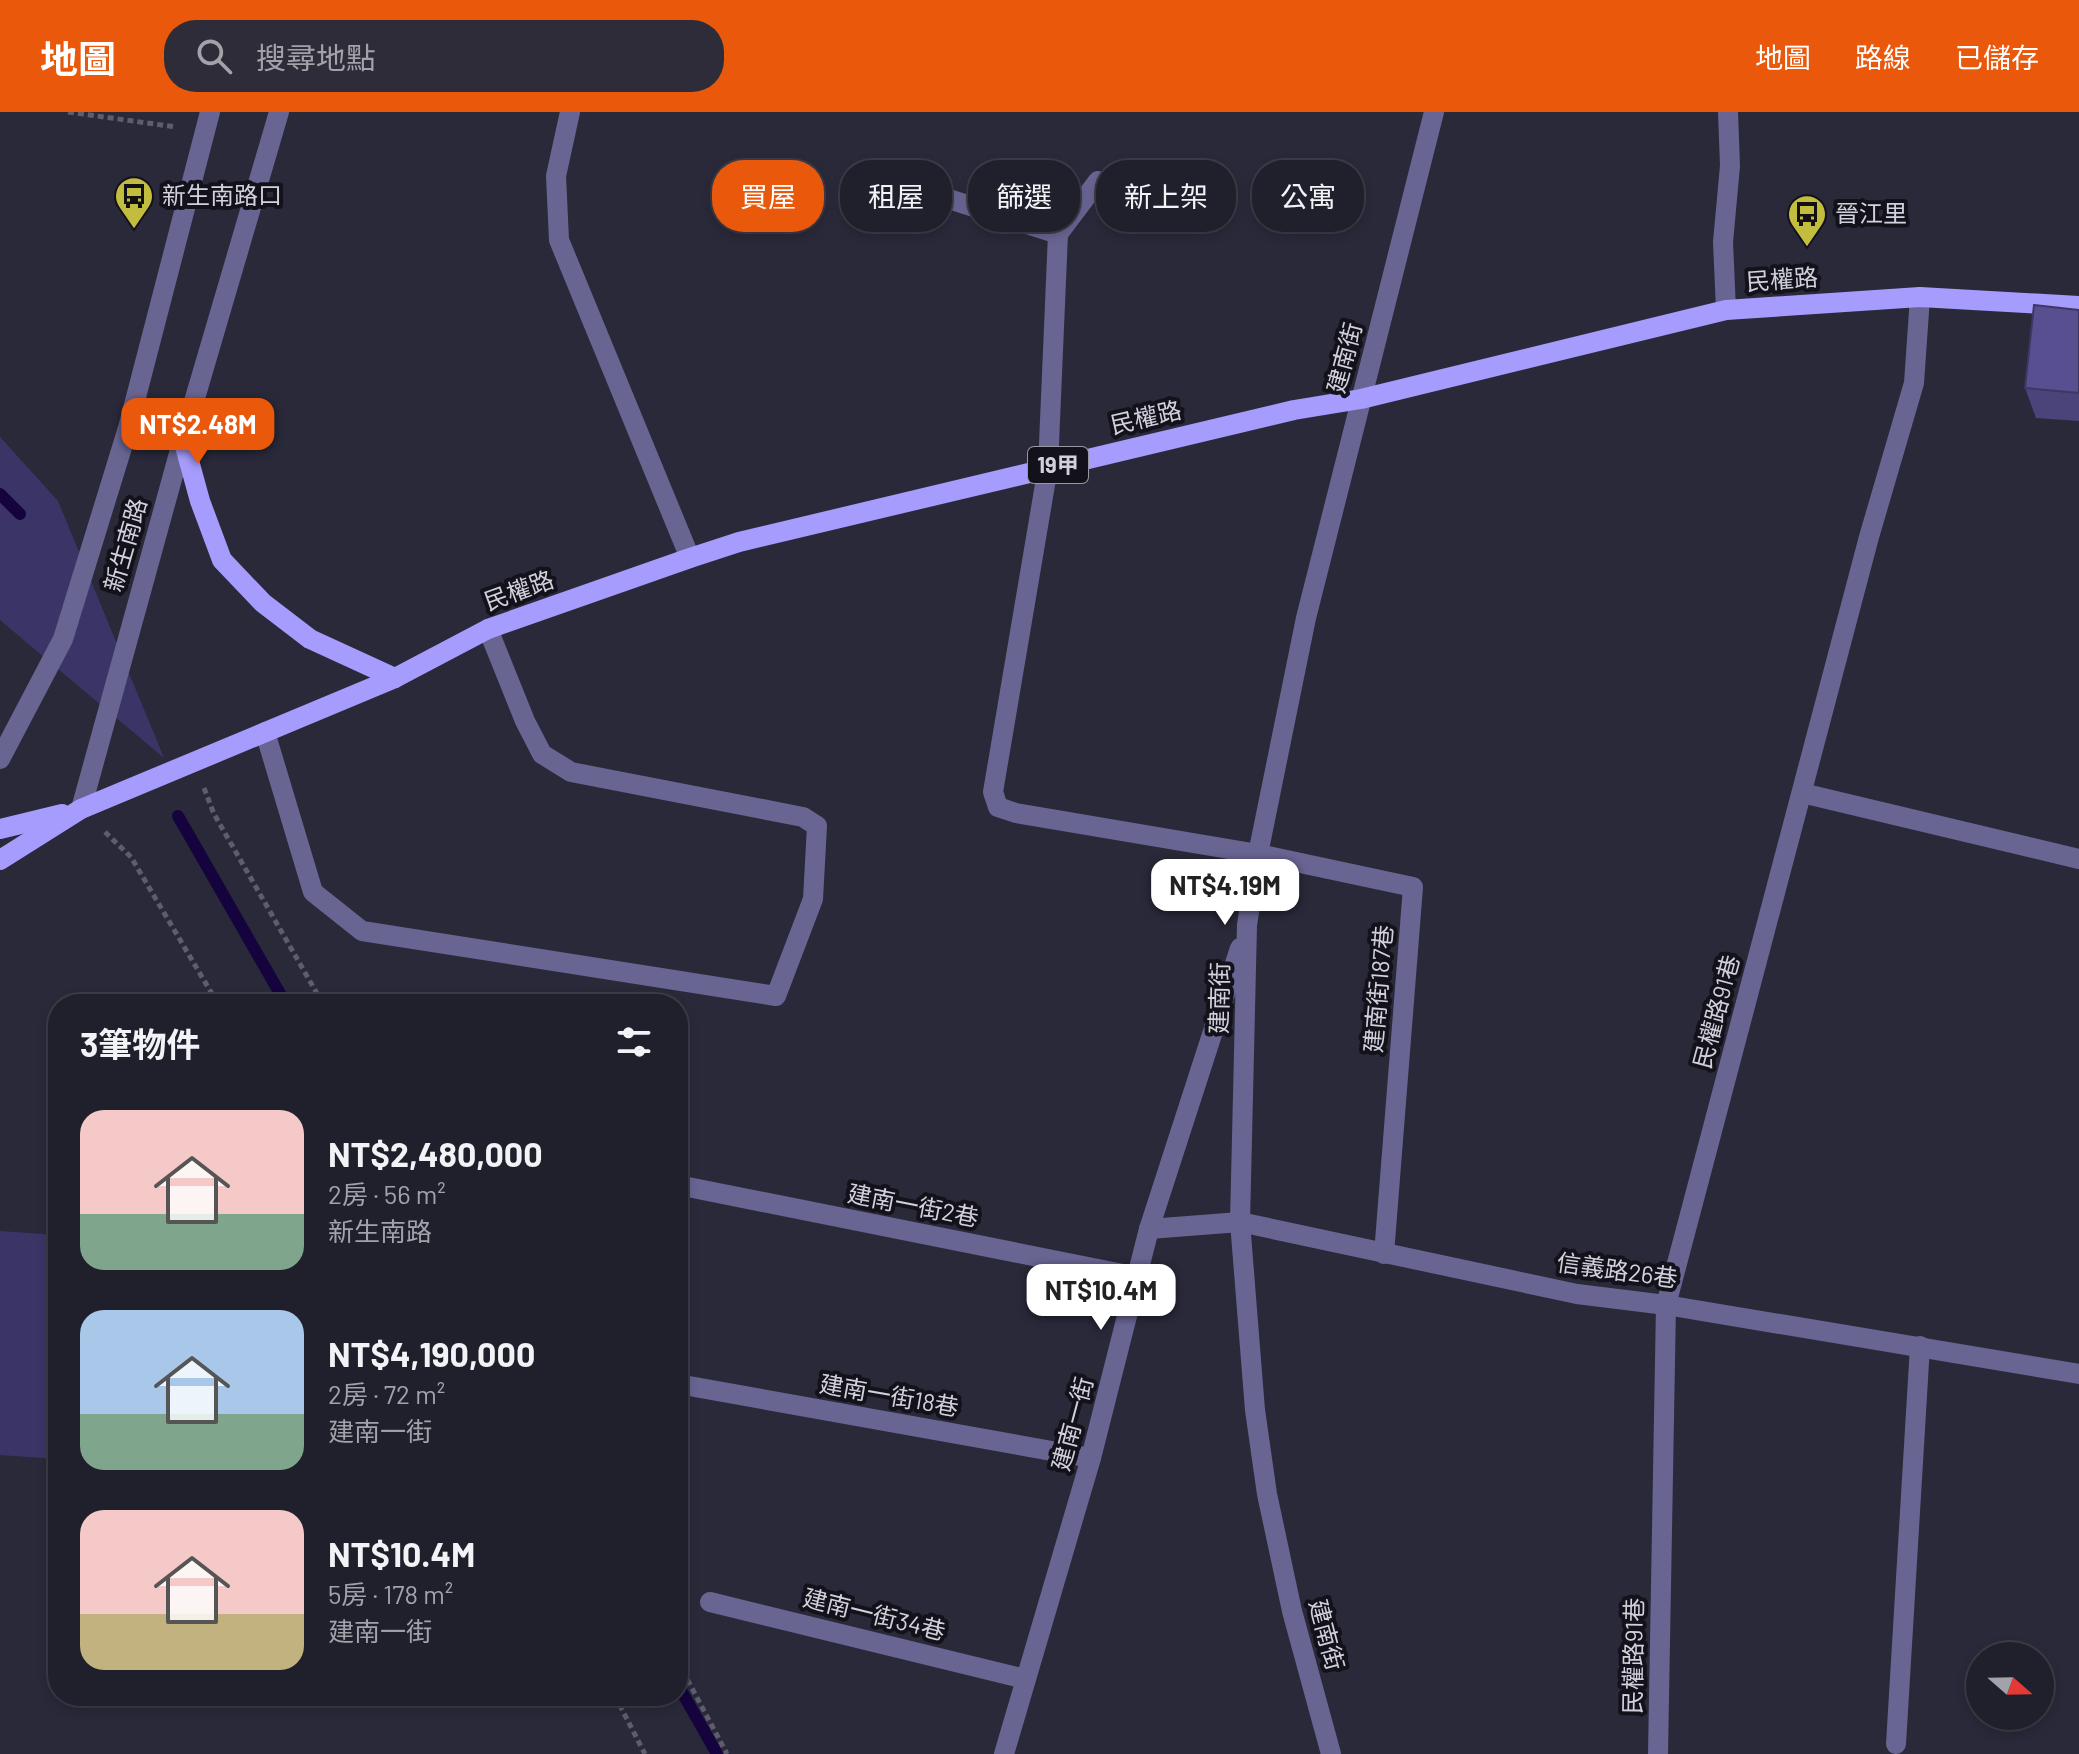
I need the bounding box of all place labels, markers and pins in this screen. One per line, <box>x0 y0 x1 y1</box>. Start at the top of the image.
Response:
bus stop icon: 新生南路口 <box>113 175 155 230</box>
place label: 新生南路口 <box>162 180 282 209</box>
bus stop icon: 晉江里 <box>1786 193 1828 248</box>
place label: 晉江里 <box>1835 198 1907 227</box>
pin: NT$2.48M <box>115 398 281 466</box>
pin: NT$4.19M <box>1142 859 1308 927</box>
pin: NT$10.4M <box>1018 1264 1184 1332</box>

